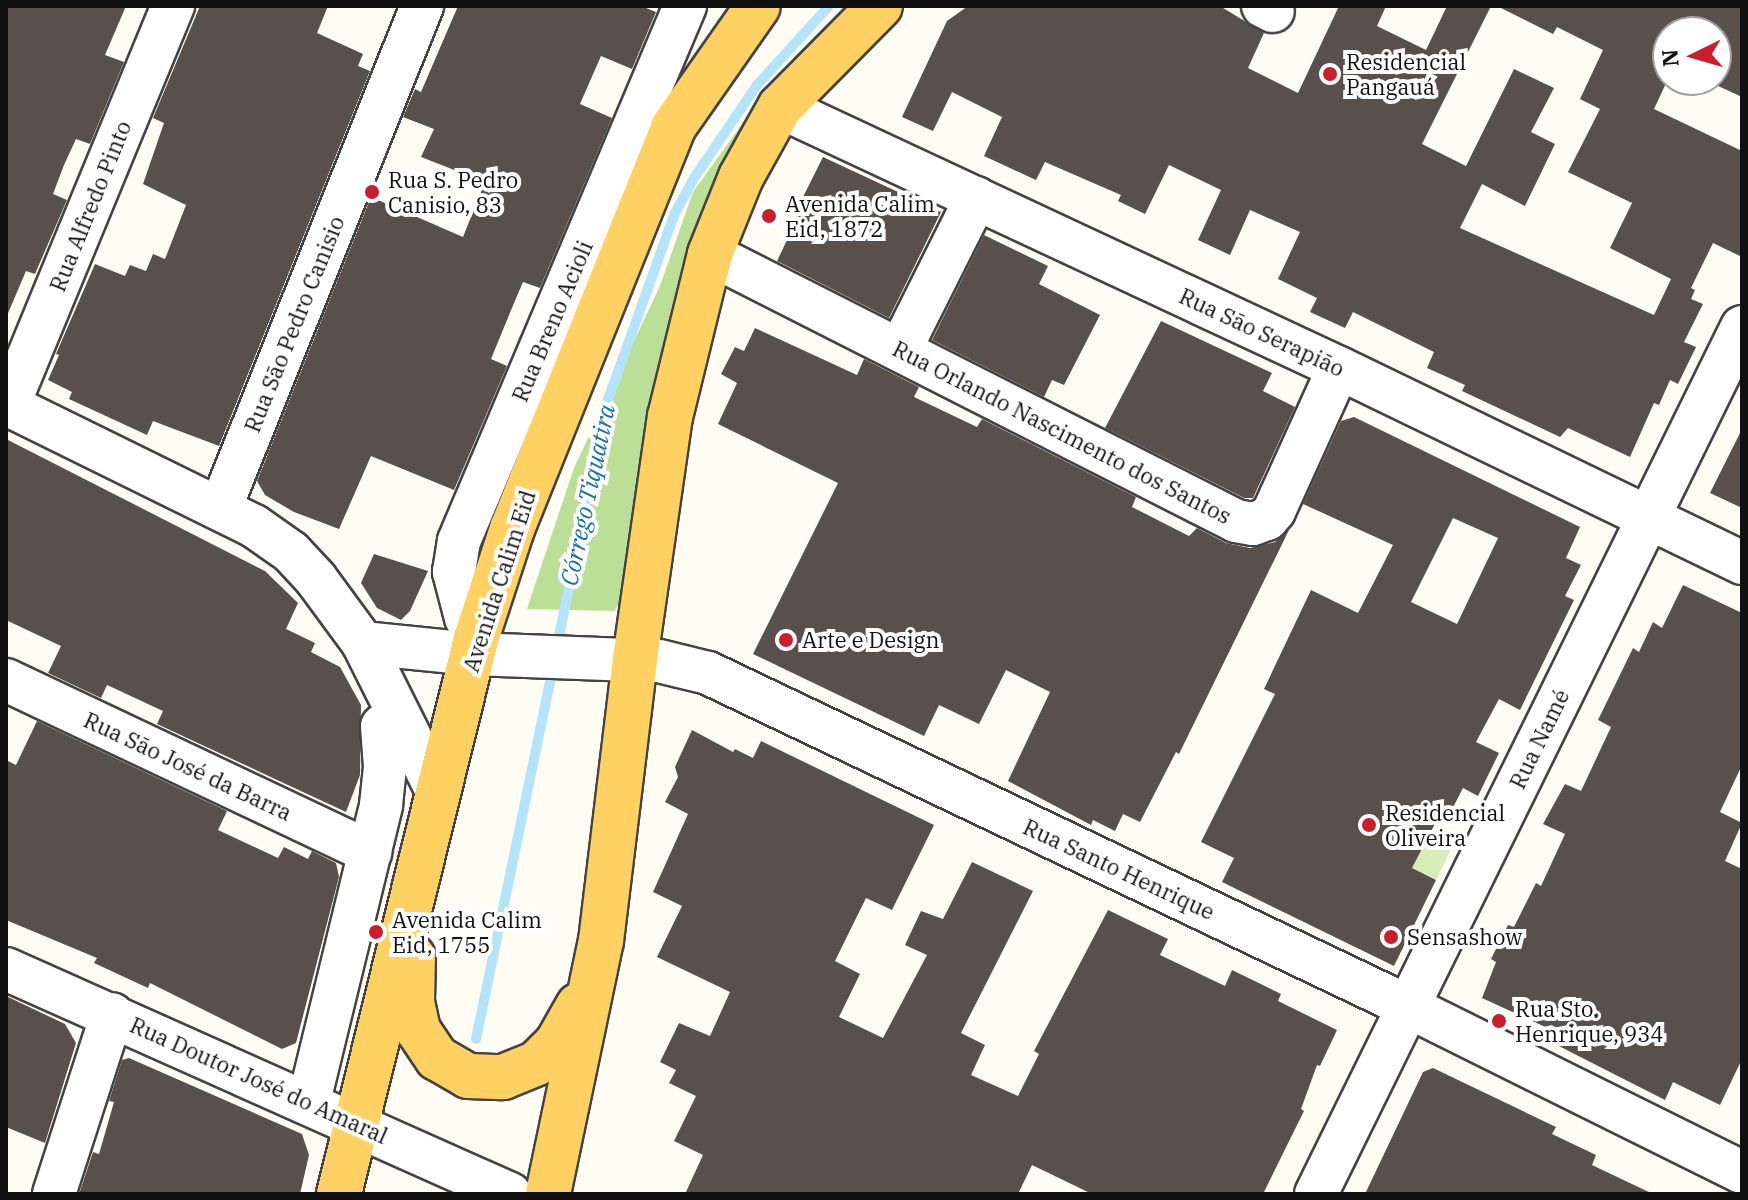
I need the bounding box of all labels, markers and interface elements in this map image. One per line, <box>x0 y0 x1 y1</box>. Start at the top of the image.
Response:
north arrow <box>1652 16 1732 96</box>
place label: Residencial Pangauá <box>1346 48 1466 100</box>
text: N <box>1654 48 1685 68</box>
marker: Residencial Pangauá <box>1321 65 1339 83</box>
street label: Rua Alfredo Pinto <box>44 117 136 295</box>
place label: Rua S. Pedro Canisio, 83 <box>388 166 518 218</box>
marker: Rua S. Pedro Canisio, 83 <box>363 183 381 201</box>
place label: Avenida Calim Eid, 1872 <box>785 190 935 242</box>
marker: Avenida Calim Eid, 1872 <box>760 207 778 225</box>
street label: Rua São Pedro Canisio <box>239 212 349 436</box>
street label: Rua Breno Acioli <box>506 236 598 406</box>
street label: Rua São Serapião <box>1175 282 1349 382</box>
street label: Rua Orlando Nascimento dos Santos <box>888 335 1236 529</box>
water label: Córrego Tiquatira <box>555 402 621 588</box>
street label: Avenida Calim Eid <box>457 487 541 675</box>
place label: Arte e Design <box>802 627 940 653</box>
marker: Arte e Design <box>777 631 795 649</box>
street label: Rua Namé <box>1504 685 1574 793</box>
street label: Rua São José da Barra <box>80 706 296 826</box>
place label: Residencial Oliveira <box>1385 799 1505 850</box>
street label: Rua Santo Henrique <box>1019 813 1219 925</box>
marker: Residencial Oliveira <box>1360 816 1378 834</box>
place label: Avenida Calim Eid, 1755 <box>392 906 542 958</box>
marker: Avenida Calim Eid, 1755 <box>367 923 385 941</box>
place label: Sensashow <box>1407 924 1522 950</box>
marker: Sensashow <box>1382 928 1400 946</box>
place label: Rua Sto. Henrique, 934 <box>1515 995 1664 1046</box>
street label: Rua Doutor José do Amaral <box>126 1011 392 1149</box>
marker: Rua Sto. Henrique, 934 <box>1490 1012 1508 1030</box>

